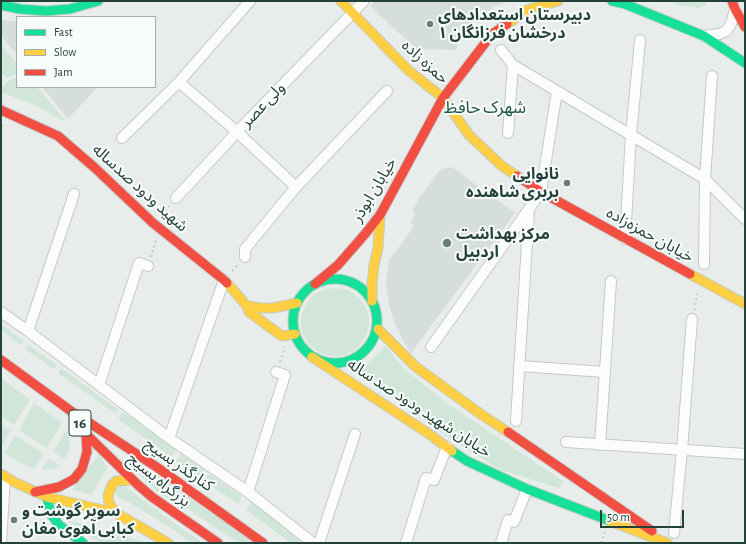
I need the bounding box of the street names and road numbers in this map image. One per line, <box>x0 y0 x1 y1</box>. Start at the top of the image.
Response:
street label: حمزه زاده <box>397 36 453 88</box>
street label: ولی عصر <box>237 78 289 132</box>
street label: شهید ودود صدساله <box>88 140 192 236</box>
street label: خیابان ابوذر <box>347 154 401 226</box>
street label: خیابان حمزه‌زاده <box>603 203 697 267</box>
street label: خیابان شهید ودود صد ساله <box>344 354 494 462</box>
road number: 16 <box>69 410 91 436</box>
street label: کنارگذر بسیج <box>141 434 217 496</box>
street label: بزرگراه بسیج <box>124 449 194 511</box>

